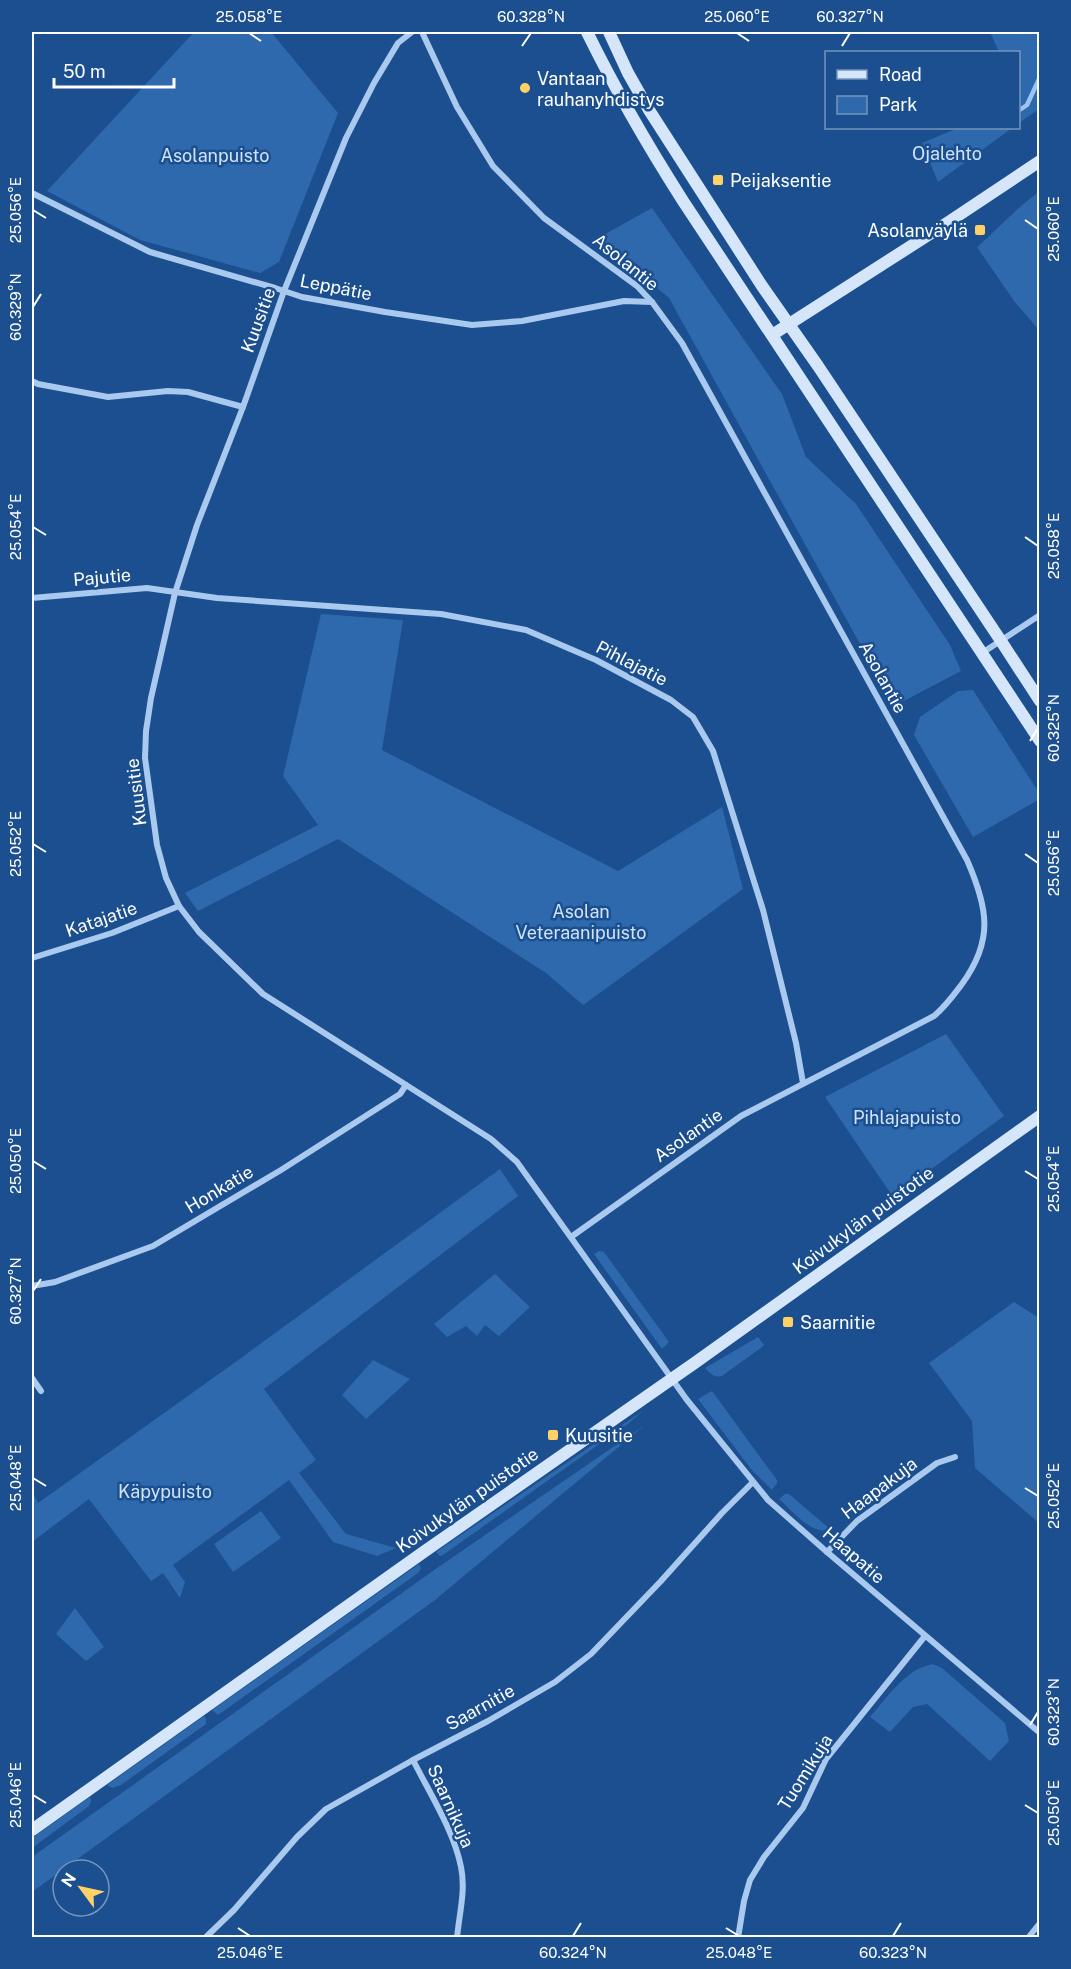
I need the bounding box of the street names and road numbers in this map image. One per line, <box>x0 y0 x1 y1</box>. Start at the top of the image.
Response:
street label: Asolantie <box>589 229 663 295</box>
street label: Leppätie <box>298 270 374 304</box>
street label: Kuusitie <box>237 285 279 355</box>
street label: Pajutie <box>72 564 132 590</box>
street label: Pihlajatie <box>593 636 671 690</box>
street label: Asolantie <box>855 637 911 717</box>
street label: Kuusitie <box>121 757 151 827</box>
street label: Katajatie <box>62 897 140 941</box>
street label: Asolantie <box>650 1104 726 1166</box>
street label: Honkatie <box>181 1161 257 1217</box>
street label: Koivukylän puistotie <box>789 1162 937 1278</box>
street label: Koivukylän puistotie <box>392 1443 542 1557</box>
street label: Haapakuja <box>837 1453 921 1523</box>
street label: Haapatie <box>819 1522 889 1588</box>
street label: Saarnitie <box>442 1680 518 1734</box>
street label: Tuomikuja <box>773 1730 837 1814</box>
street label: Saarnikuja <box>423 1761 479 1851</box>

